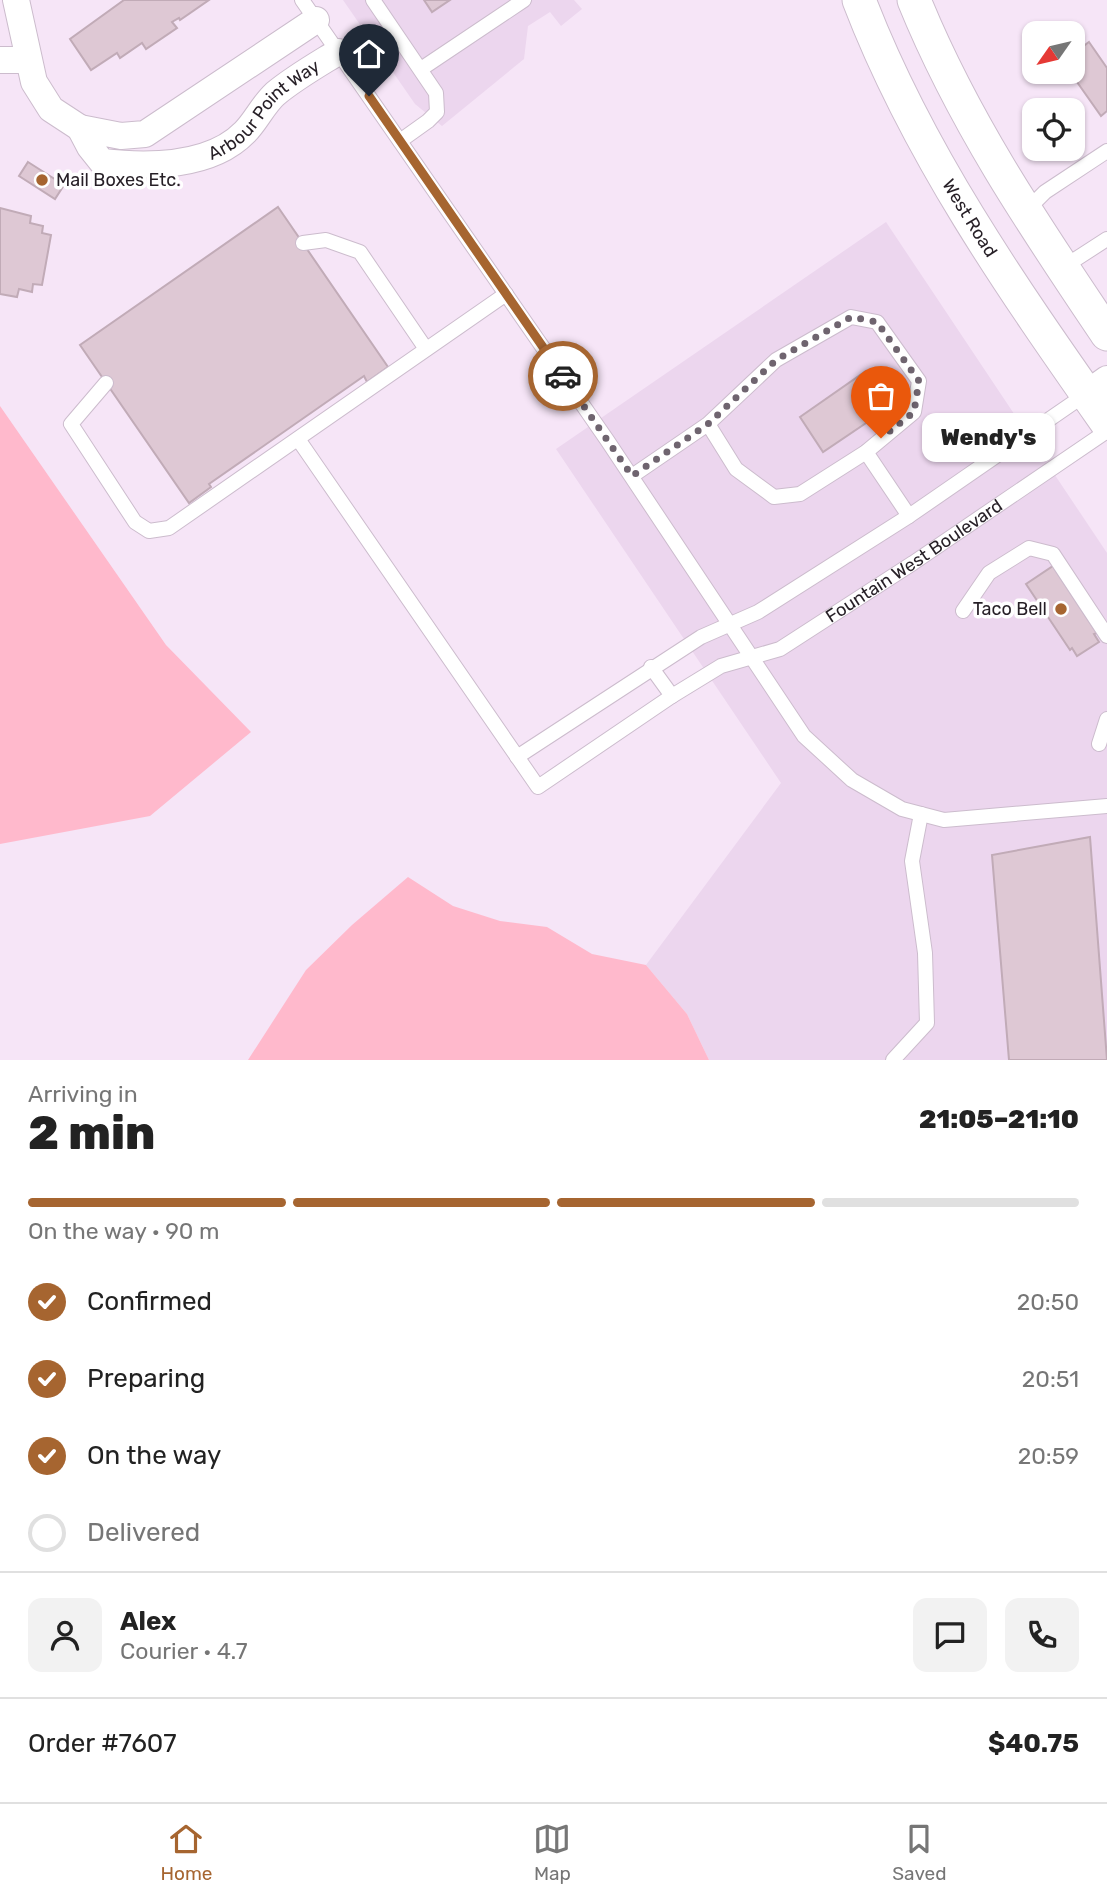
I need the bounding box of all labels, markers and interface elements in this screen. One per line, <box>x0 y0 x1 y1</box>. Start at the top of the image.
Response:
north arrow <box>1022 21 1085 84</box>
map controls <box>1022 21 1085 161</box>
pin <box>339 24 399 96</box>
icon: home <box>350 35 388 73</box>
street label: Arbour Point Way <box>205 55 324 165</box>
button: locate <box>1022 98 1085 161</box>
place label: Mail Boxes Etc. <box>56 169 181 191</box>
marker: Mail Boxes Etc. <box>34 172 50 188</box>
street label: West Road <box>937 175 1002 261</box>
courier <box>528 341 598 411</box>
icon: car <box>544 357 582 395</box>
pin <box>851 366 911 438</box>
icon: bag <box>862 377 900 415</box>
callout: Wendy's <box>923 414 1056 462</box>
text: Wendy's <box>941 423 1036 451</box>
street label: Fountain West Boulevard <box>822 494 1007 628</box>
place label: Taco Bell <box>973 598 1047 620</box>
marker: Taco Bell <box>1053 601 1069 617</box>
text: Arriving in <box>28 1080 138 1108</box>
text: 21:05–21:10 <box>919 1104 1079 1135</box>
text: 2 min <box>28 1106 155 1161</box>
text: On the way · 90 m <box>28 1217 219 1245</box>
icon: check <box>28 1283 66 1321</box>
text: Confirmed <box>87 1286 212 1317</box>
text: 20:50 <box>1017 1288 1079 1316</box>
icon: check <box>28 1360 66 1398</box>
text: Preparing <box>87 1363 205 1394</box>
text: 20:51 <box>1022 1365 1079 1393</box>
icon: check <box>28 1437 66 1475</box>
text: On the way <box>87 1440 221 1471</box>
text: 20:59 <box>1018 1442 1079 1470</box>
text: Delivered <box>87 1517 200 1548</box>
button: person <box>28 1598 102 1672</box>
button: chat <box>913 1598 987 1672</box>
button: phone <box>1005 1598 1079 1672</box>
text: Alex <box>120 1606 176 1637</box>
text: Courier · 4.7 <box>120 1637 247 1665</box>
text: Order #7607 <box>28 1728 177 1759</box>
text: $40.75 <box>988 1728 1079 1759</box>
tab: Home <box>160 1820 212 1885</box>
tab: Map <box>533 1820 571 1885</box>
tab: Saved <box>892 1820 947 1885</box>

